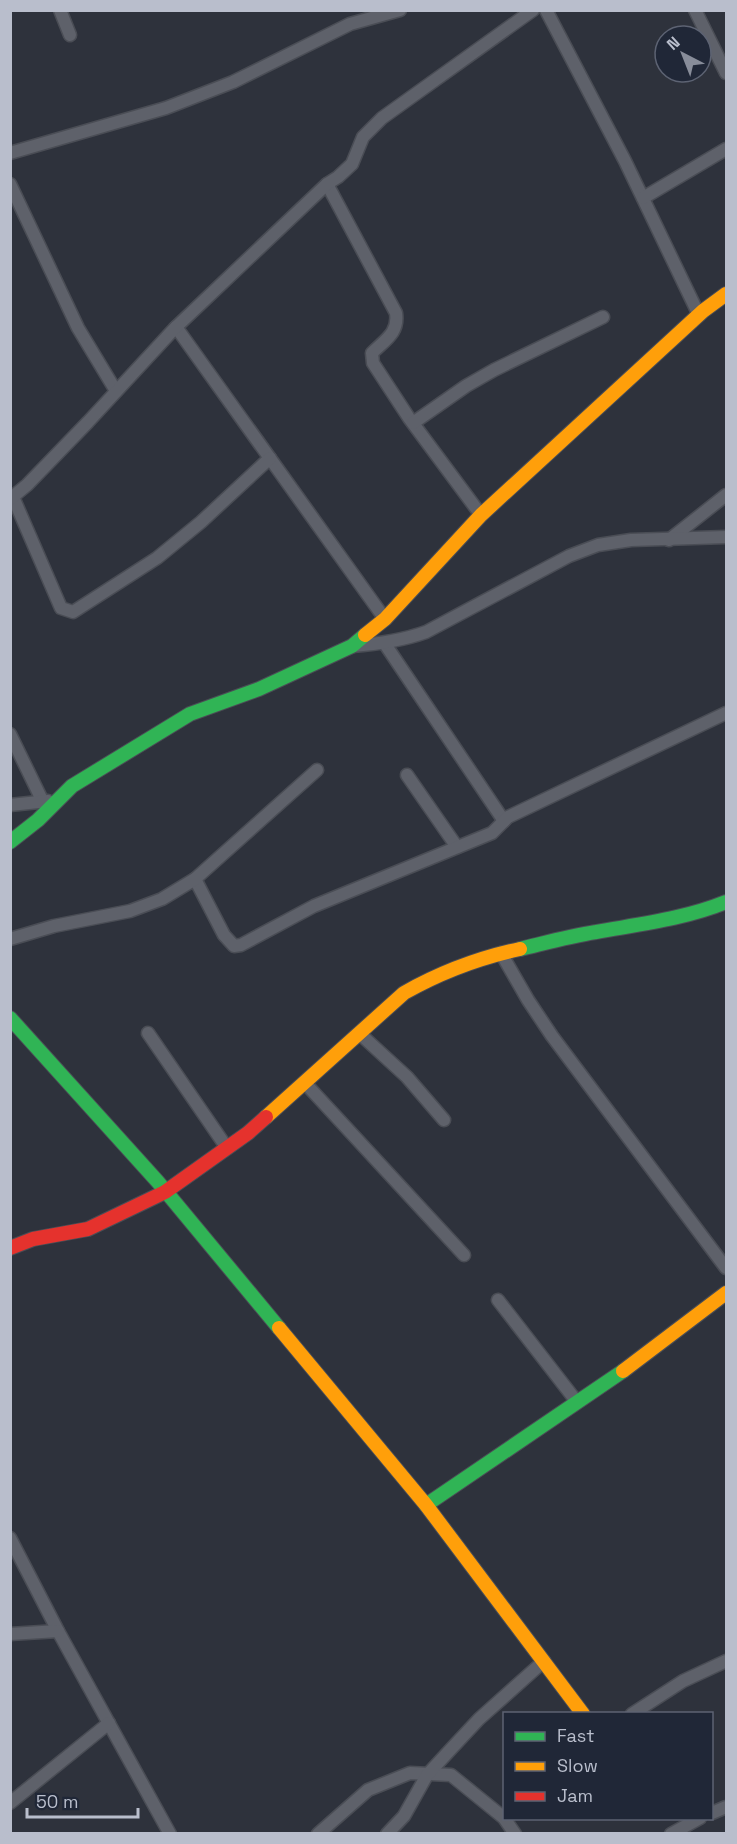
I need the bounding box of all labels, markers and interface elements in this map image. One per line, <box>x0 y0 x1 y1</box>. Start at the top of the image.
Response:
north arrow <box>653 24 713 84</box>
text: N <box>662 32 684 55</box>
legend <box>503 1712 713 1820</box>
text: Fast <box>557 1724 594 1747</box>
text: Slow <box>557 1754 598 1777</box>
scale bar <box>27 1781 138 1819</box>
text: Jam <box>557 1784 593 1807</box>
text: 50 m <box>36 1790 78 1813</box>

